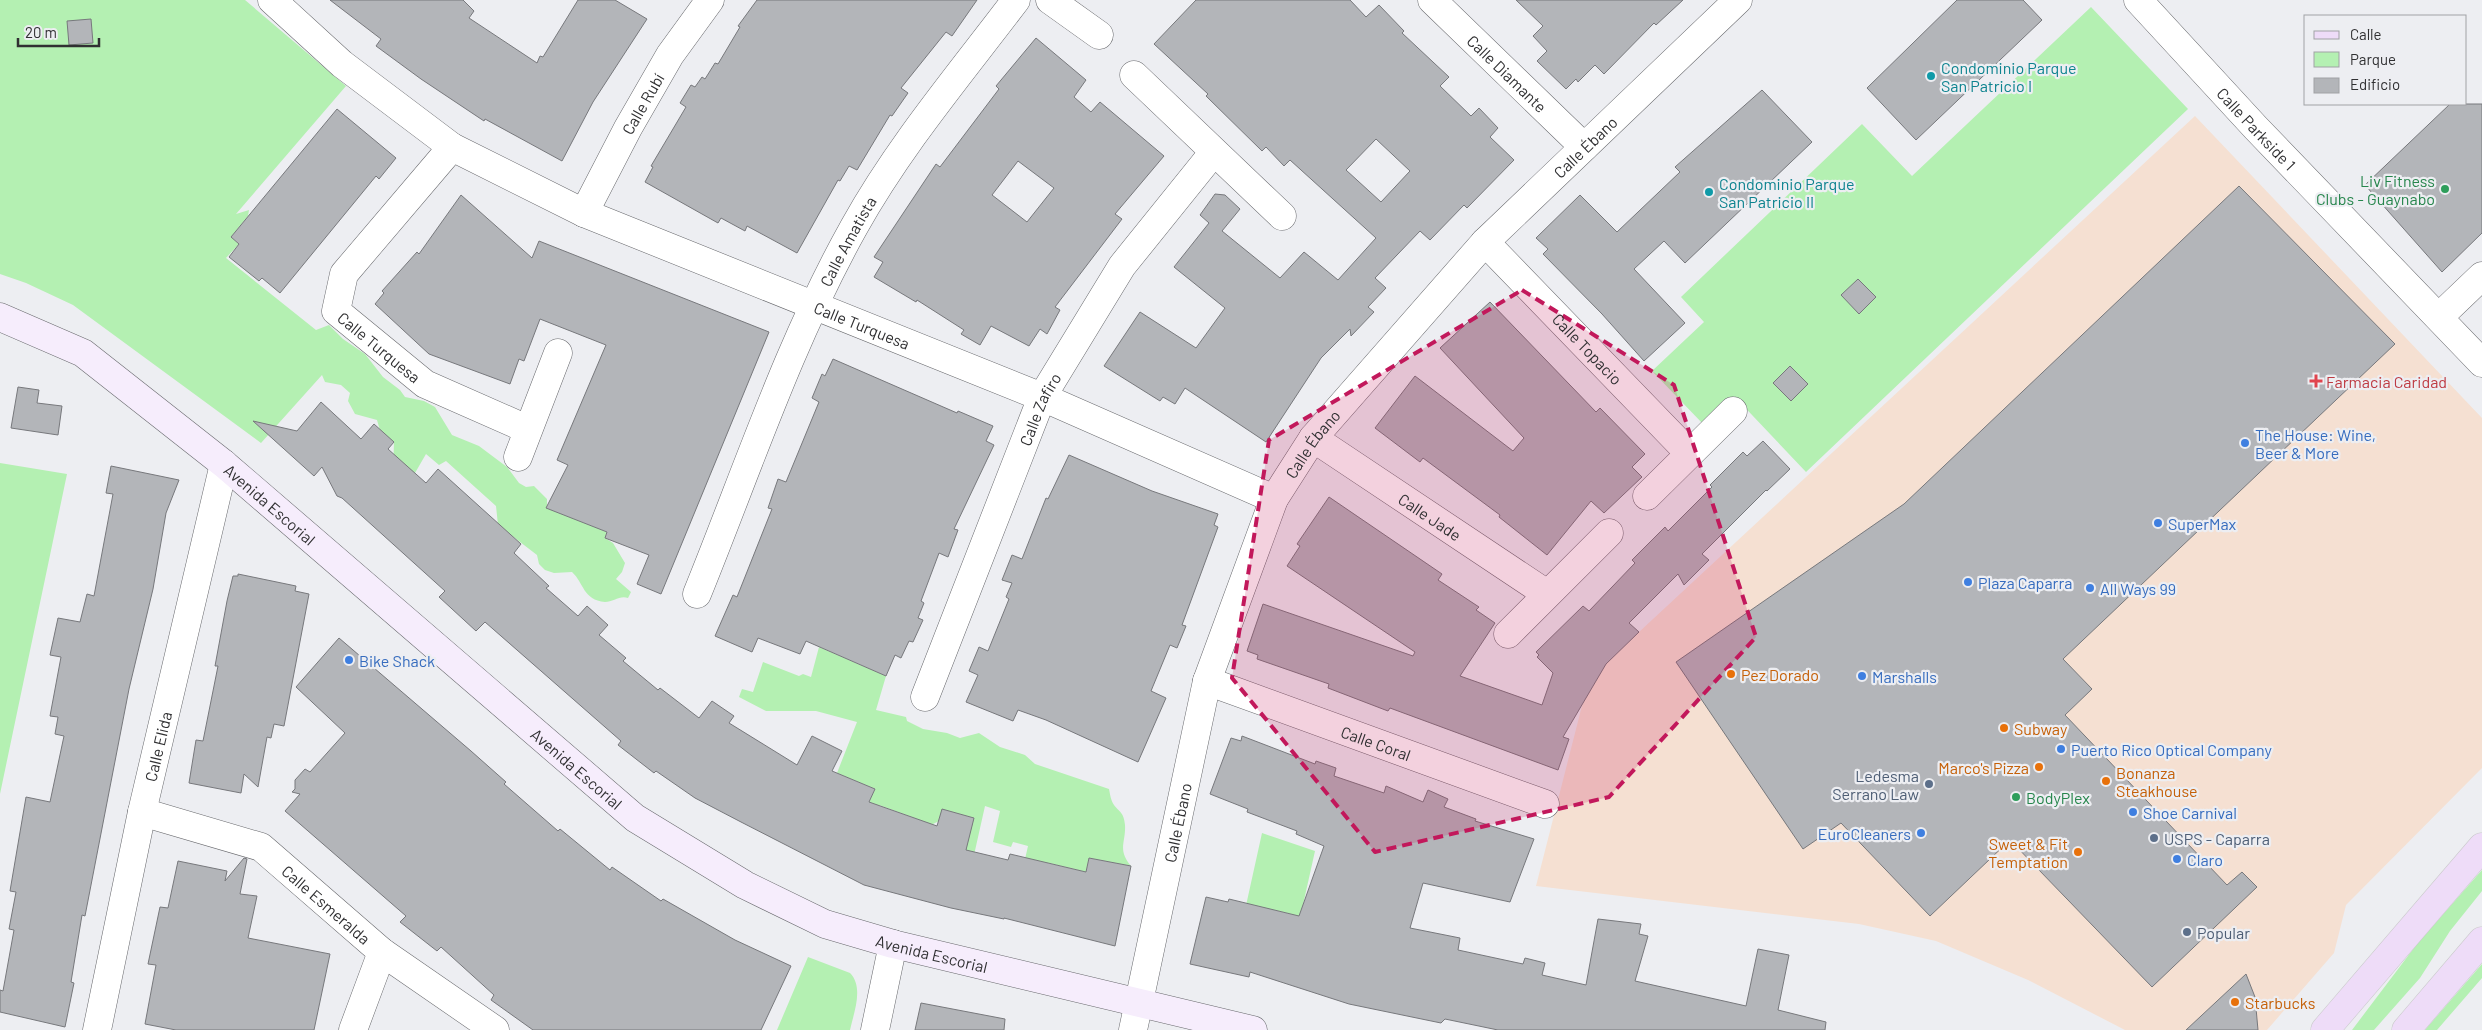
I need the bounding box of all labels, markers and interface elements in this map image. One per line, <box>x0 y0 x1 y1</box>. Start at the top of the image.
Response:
scale bar <box>18 15 99 47</box>
legend <box>2304 15 2467 105</box>
text: 20 m <box>25 23 57 41</box>
text: Calle <box>2350 25 2382 43</box>
street label: Calle Diamante <box>1464 30 1551 116</box>
text: Parque <box>2350 50 2396 68</box>
place label: Condominio Parque San Patricio I <box>1941 58 2077 95</box>
street label: Calle Rubí <box>617 69 667 137</box>
marker: Condominio Parque San Patricio I <box>1925 70 1937 82</box>
text: Edificio <box>2350 75 2400 93</box>
street label: Calle Parkside 1 <box>2214 83 2300 174</box>
street label: Calle Ébano <box>1549 112 1621 181</box>
place label: Liv Fitness Clubs - Guaynabo <box>2316 171 2435 208</box>
place label: Condominio Parque San Patricio II <box>1719 174 1855 211</box>
marker: Liv Fitness Clubs - Guaynabo <box>2439 183 2451 195</box>
marker: Condominio Parque San Patricio II <box>1703 186 1715 198</box>
street label: Calle Amatista <box>815 192 879 289</box>
street label: Calle Turquesa <box>812 297 913 352</box>
street label: Calle Turquesa <box>334 307 425 386</box>
street label: Calle Topacio <box>1549 309 1627 388</box>
street label: Calle Zafiro <box>1015 369 1064 448</box>
place label: Farmacia Caridad <box>2326 372 2447 391</box>
marker: Farmacia Caridad <box>2310 375 2322 387</box>
street label: Calle Ébano <box>1280 405 1343 481</box>
place label: The House: Wine, Beer & More <box>2255 425 2376 462</box>
marker: The House: Wine, Beer & More <box>2239 437 2251 449</box>
street label: Avenida Escorial <box>221 459 320 548</box>
street label: Calle Jade <box>1395 488 1465 544</box>
place label: SuperMax <box>2168 514 2237 533</box>
marker: SuperMax <box>2152 517 2164 529</box>
place label: Plaza Caparra <box>1978 573 2072 592</box>
marker: Plaza Caparra <box>1962 576 1974 588</box>
place label: All Ways 99 <box>2100 579 2176 598</box>
marker: All Ways 99 <box>2084 582 2096 594</box>
place label: Bike Shack <box>359 651 435 670</box>
marker: Bike Shack <box>343 654 355 666</box>
place label: Pez Dorado <box>1741 665 1819 684</box>
place label: Marshalls <box>1872 667 1937 686</box>
marker: Pez Dorado <box>1725 668 1737 680</box>
marker: Marshalls <box>1856 670 1868 682</box>
street label: Calle Elida <box>140 710 175 783</box>
place label: Subway <box>2014 719 2068 738</box>
street label: Calle Coral <box>1339 721 1414 764</box>
marker: Subway <box>1998 722 2010 734</box>
street label: Avenida Escorial <box>528 724 627 813</box>
place label: Puerto Rico Optical Company <box>2071 740 2272 759</box>
marker: Puerto Rico Optical Company <box>2055 743 2067 755</box>
place label: Marco's Pizza <box>1938 758 2029 777</box>
marker: Marco's Pizza <box>2033 761 2045 773</box>
place label: Bonanza Steakhouse <box>2116 763 2198 800</box>
place label: Ledesma Serrano Law <box>1832 766 1919 803</box>
marker: Bonanza Steakhouse <box>2100 775 2112 787</box>
marker: Ledesma Serrano Law <box>1923 778 1935 790</box>
street label: Calle Ébano <box>1159 781 1195 864</box>
place label: BodyPlex <box>2026 788 2090 807</box>
marker: BodyPlex <box>2010 791 2022 803</box>
place label: Shoe Carnival <box>2143 803 2237 822</box>
marker: Shoe Carnival <box>2127 806 2139 818</box>
place label: EuroCleaners <box>1818 824 1911 843</box>
marker: EuroCleaners <box>1915 827 1927 839</box>
place label: USPS - Caparra <box>2164 829 2270 848</box>
marker: USPS - Caparra <box>2148 832 2160 844</box>
place label: Sweet & Fit Temptation <box>1988 834 2068 871</box>
marker: Sweet & Fit Temptation <box>2072 846 2084 858</box>
place label: Claro <box>2187 850 2223 869</box>
marker: Claro <box>2171 853 2183 865</box>
street label: Calle Esmeralda <box>279 861 375 947</box>
place label: Popular <box>2197 923 2250 942</box>
marker: Popular <box>2181 926 2193 938</box>
street label: Avenida Escorial <box>874 930 990 976</box>
place label: Starbucks <box>2245 993 2315 1012</box>
marker: Starbucks <box>2229 996 2241 1008</box>

